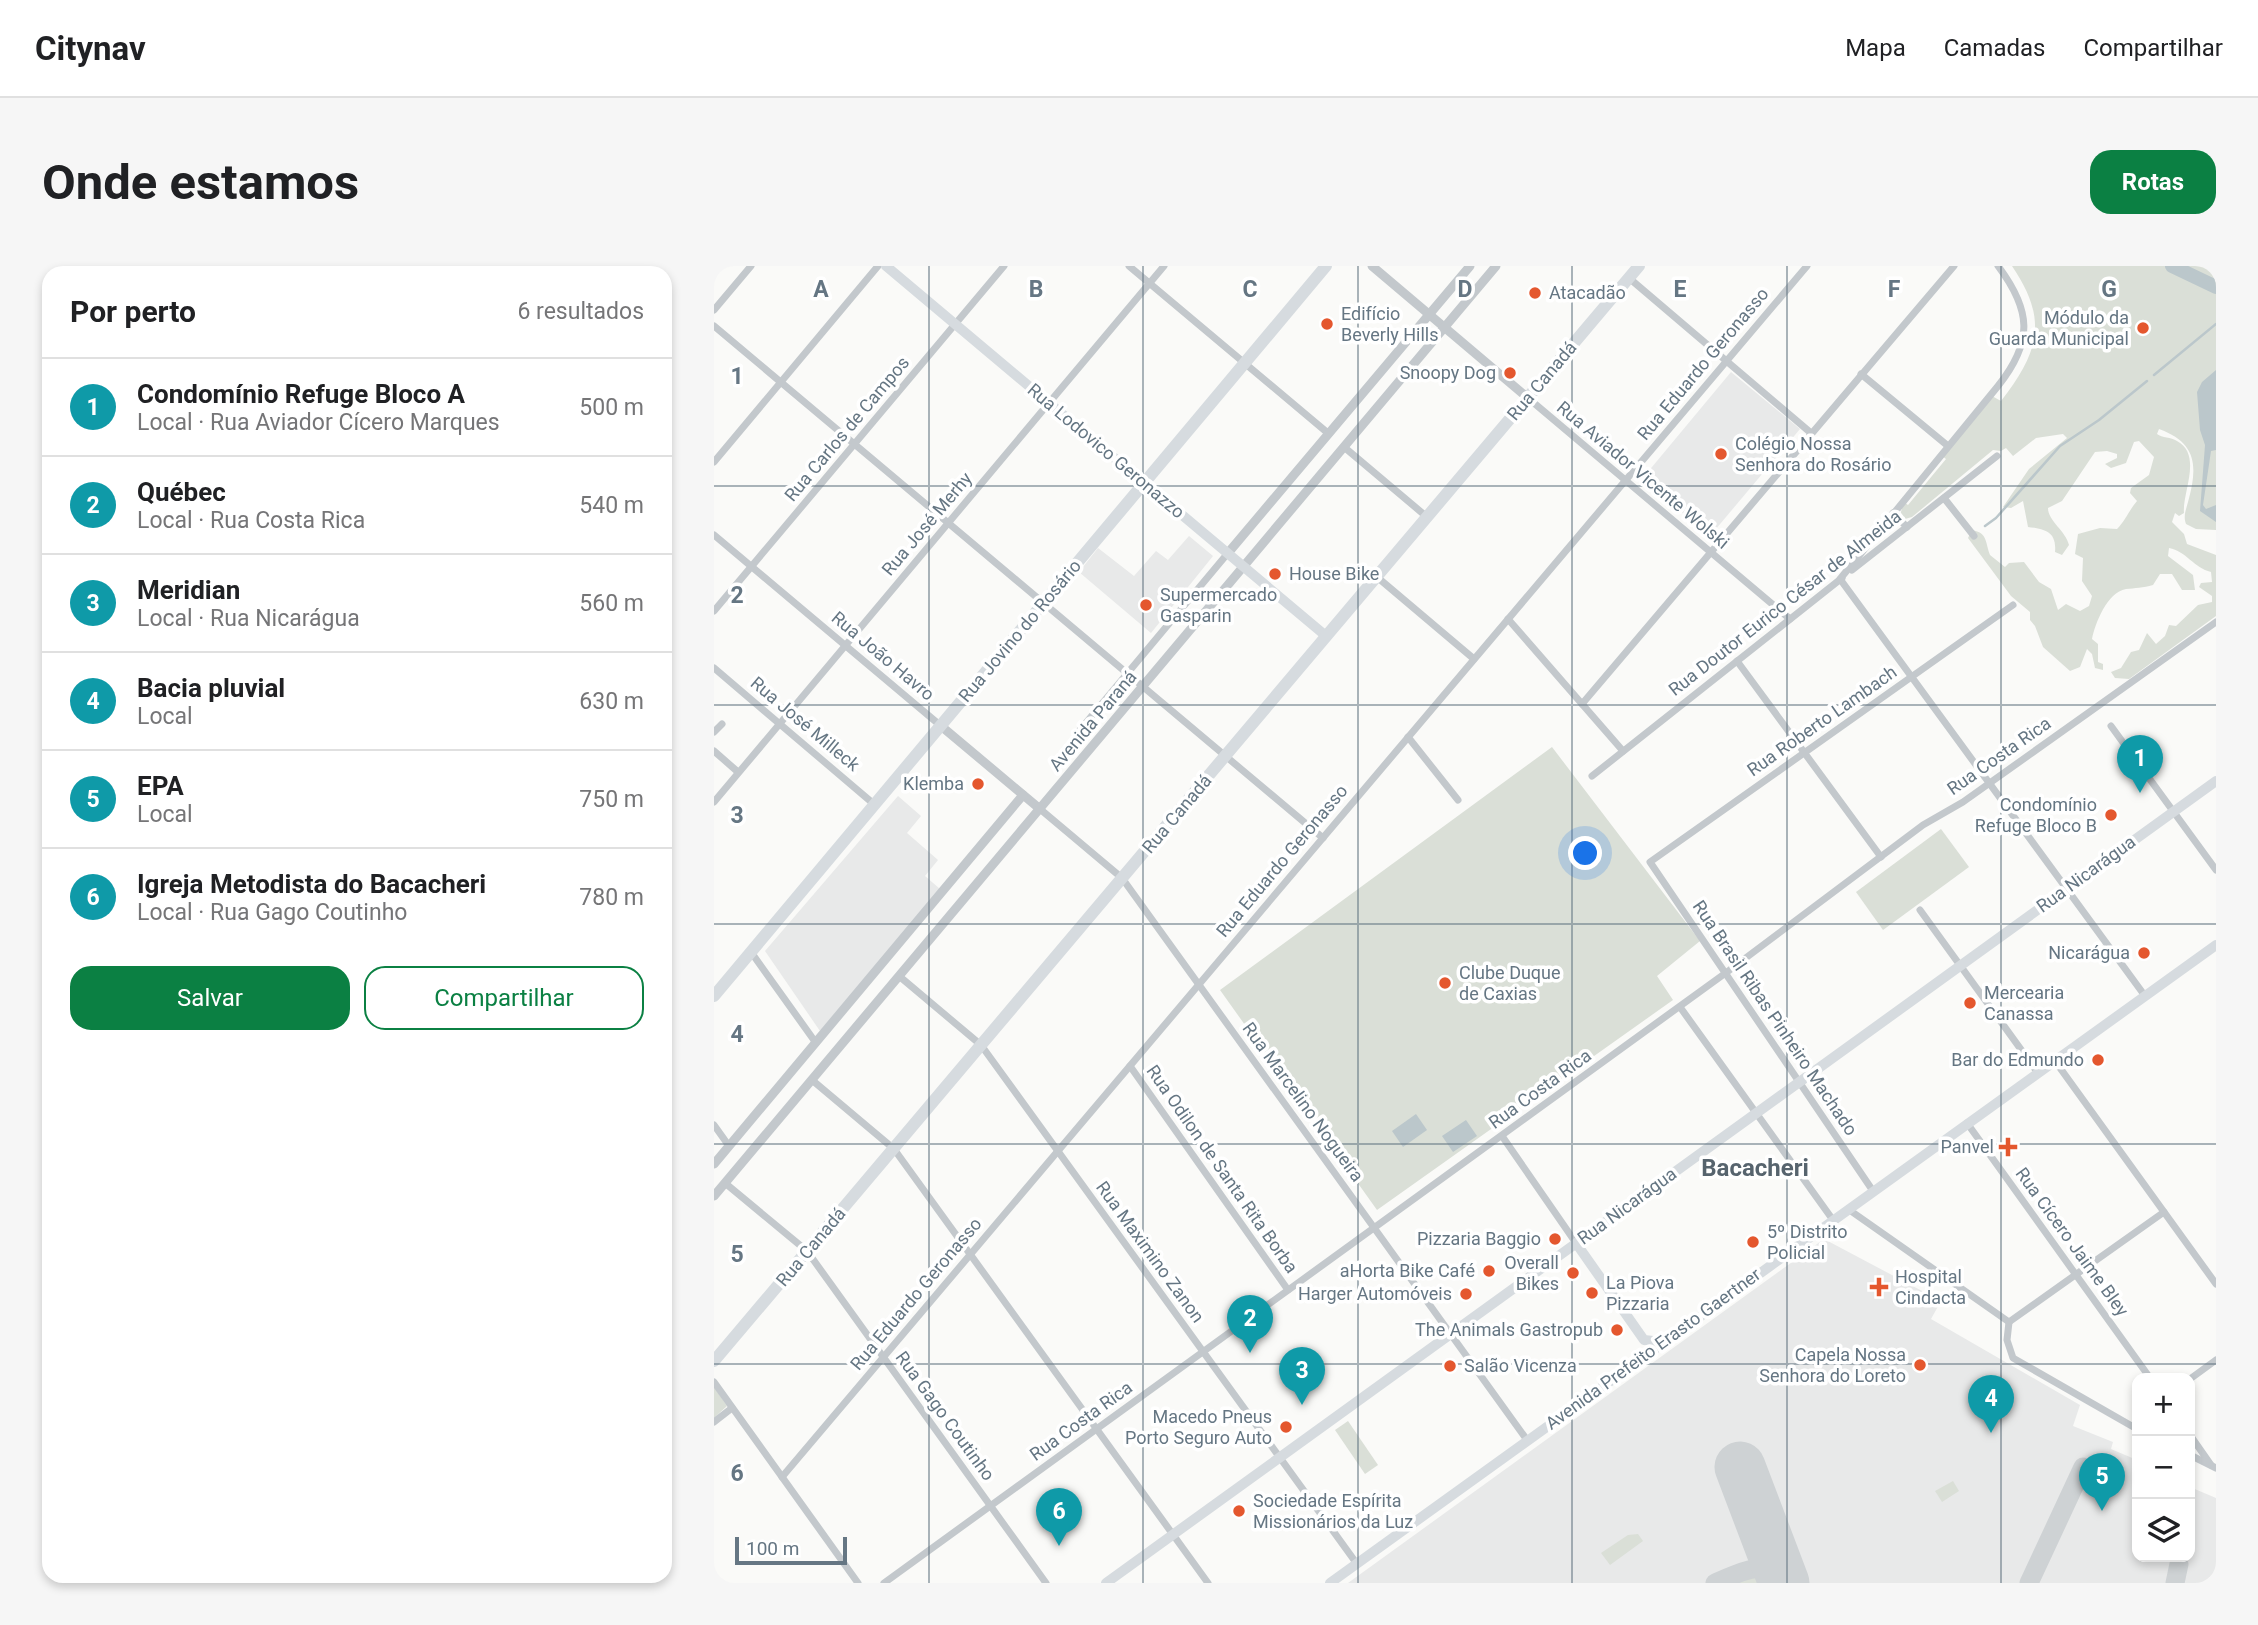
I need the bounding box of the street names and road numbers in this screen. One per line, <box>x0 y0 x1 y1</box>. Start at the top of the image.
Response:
street label: Rua Eduardo Geronasso <box>1633 283 1773 445</box>
street label: Rua Canadá <box>1503 337 1581 424</box>
street label: Rua Carlos de Campos <box>780 352 913 505</box>
street label: Rua Lodovico Geronazzo <box>1024 379 1189 522</box>
street label: Rua Aviador Vicente Wolski <box>1553 396 1734 553</box>
street label: Rua José Merhy <box>877 467 976 580</box>
street label: Rua Doutor Eurico César de Almeida <box>1664 505 1905 700</box>
street label: Rua Jovino do Rosário <box>954 555 1085 706</box>
street label: Rua João Havro <box>828 607 939 705</box>
street label: Rua Roberto Lambach <box>1743 661 1901 780</box>
street label: Avenida Paraná <box>1045 666 1141 775</box>
street label: Rua José Milleck <box>747 672 865 776</box>
street label: Rua Costa Rica <box>1943 712 2054 799</box>
street label: Rua Canadá <box>1138 770 1216 857</box>
street label: Rua Eduardo Geronasso <box>1212 780 1352 941</box>
street label: Rua Nicarágua <box>2032 831 2139 916</box>
street label: Rua Brasil Ribas Pinheiro Machado <box>1689 896 1862 1139</box>
street label: Rua Marcelino Nogueira <box>1239 1018 1368 1185</box>
street label: Rua Costa Rica <box>1484 1044 1595 1133</box>
street label: Rua Odilon de Santa Rita Borba <box>1142 1061 1302 1277</box>
street label: Rua Nicarágua <box>1573 1163 1680 1248</box>
street label: Rua Cícero Jaime Bley <box>2011 1163 2134 1320</box>
street label: Rua Maximino Zanon <box>1092 1177 1209 1326</box>
street label: Rua Canadá <box>772 1203 850 1290</box>
street label: Rua Eduardo Geronasso <box>846 1213 986 1374</box>
street label: Avenida Prefeito Erasto Gaertner <box>1541 1264 1764 1434</box>
street label: Rua Gago Coutinho <box>892 1347 999 1484</box>
street label: Rua Costa Rica <box>1025 1376 1136 1465</box>

